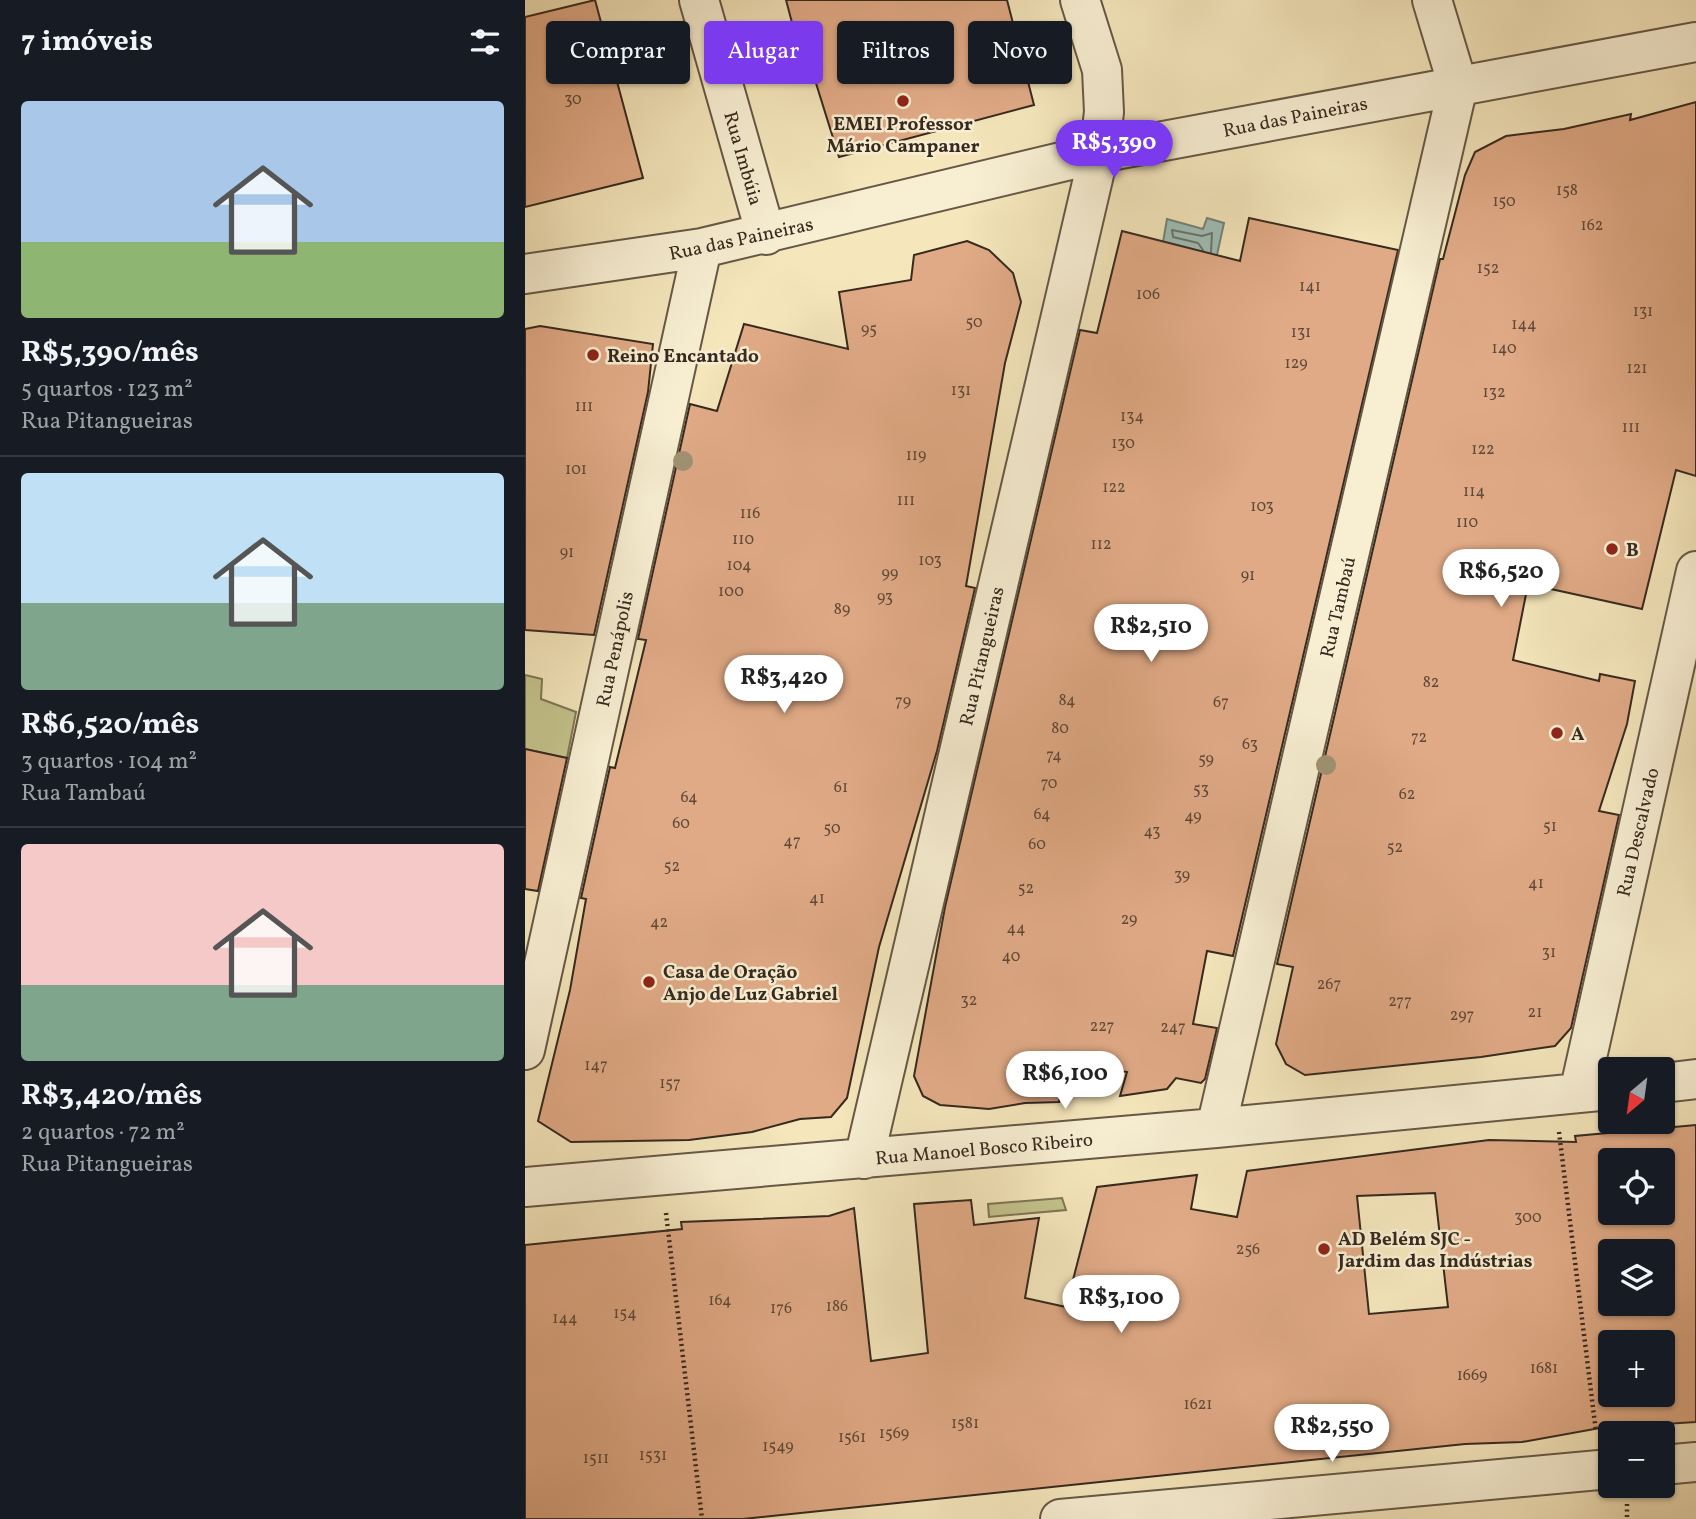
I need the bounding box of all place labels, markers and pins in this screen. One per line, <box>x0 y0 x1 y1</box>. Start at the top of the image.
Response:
marker: EMEI Professor Mário Campaner <box>895 93 911 109</box>
place label: EMEI Professor Mário Campaner <box>826 112 980 160</box>
pin: R$5,390 <box>1049 120 1179 180</box>
place label: Reino Encantado <box>607 344 759 370</box>
marker: Reino Encantado <box>585 347 601 363</box>
place label: B <box>1626 538 1639 564</box>
marker: B <box>1604 541 1620 557</box>
pin: R$6,520 <box>1436 550 1566 609</box>
pin: R$2,510 <box>1086 604 1216 664</box>
pin: R$3,420 <box>719 656 849 715</box>
place label: A <box>1571 722 1585 748</box>
marker: A <box>1549 725 1565 741</box>
place label: Casa de Oração Anjo de Luz Gabriel <box>663 960 838 1008</box>
marker: Casa de Oração Anjo de Luz Gabriel <box>641 974 657 990</box>
pin: R$6,100 <box>1000 1052 1130 1111</box>
place label: AD Belém SJC - Jardim das Indústrias <box>1337 1227 1533 1275</box>
marker: AD Belém SJC - Jardim das Indústrias <box>1316 1241 1332 1257</box>
pin: R$3,100 <box>1056 1276 1186 1335</box>
pin: R$2,550 <box>1267 1404 1397 1464</box>

